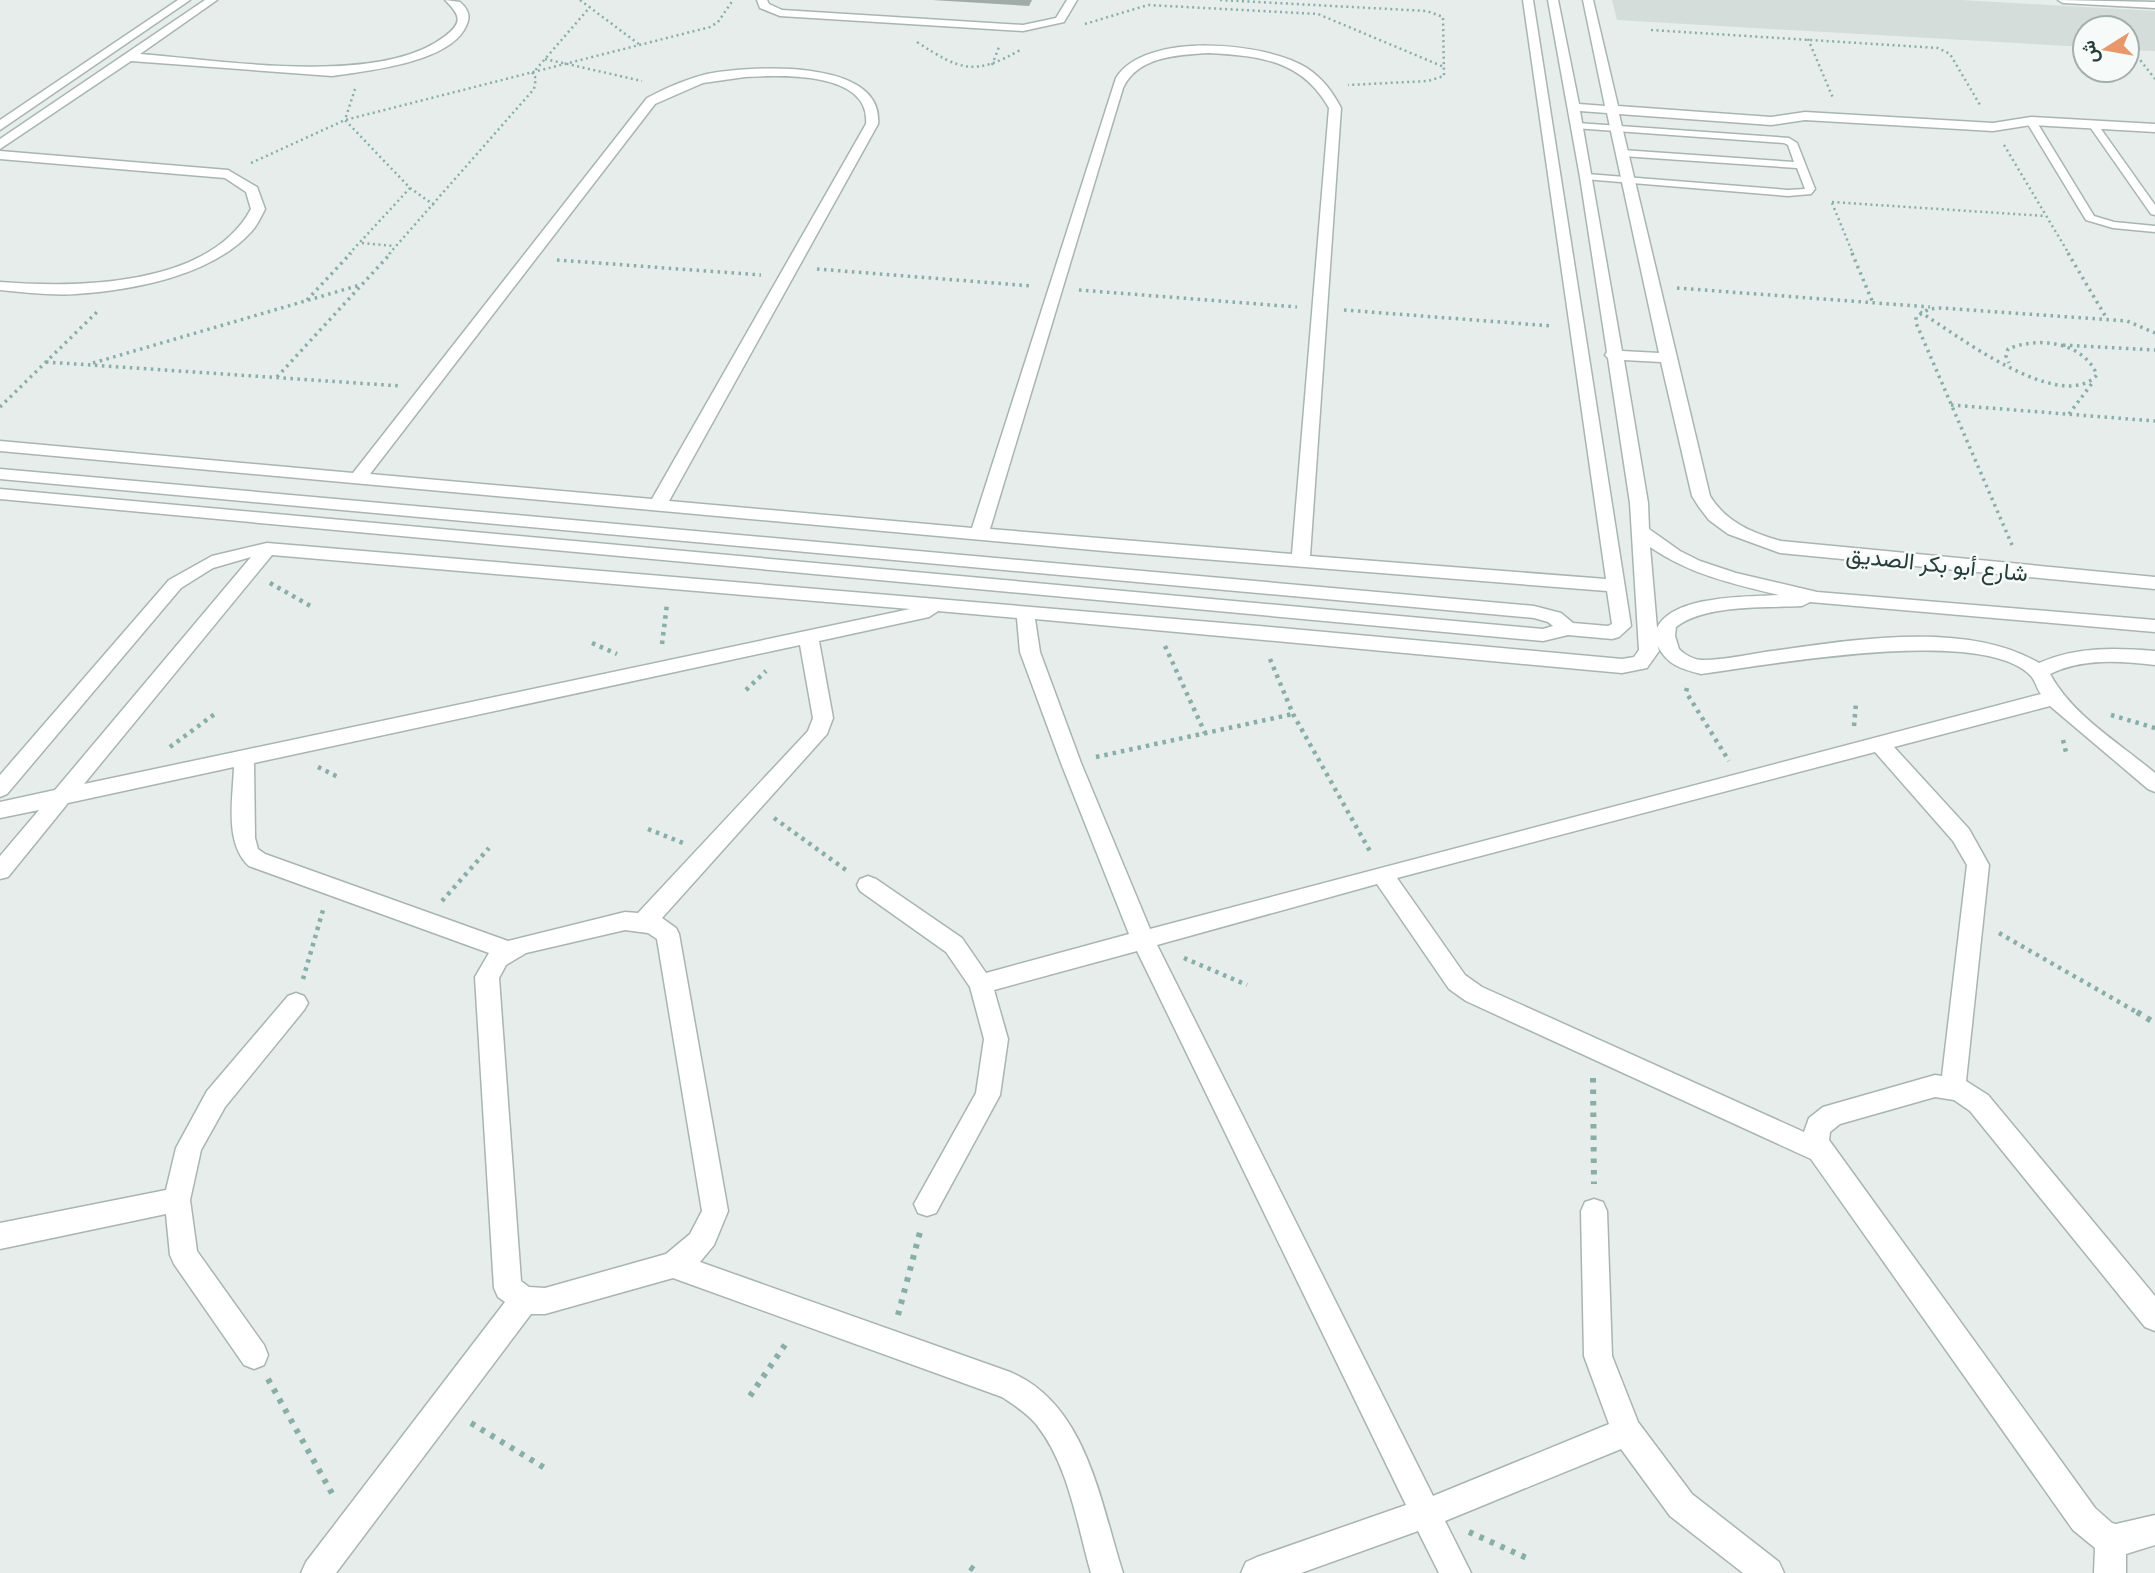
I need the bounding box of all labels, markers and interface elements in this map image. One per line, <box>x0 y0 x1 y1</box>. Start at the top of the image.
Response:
north arrow <box>2071 14 2141 84</box>
text: ش <box>2074 38 2104 66</box>
street label: شارع أبو بكر الصديق <box>1844 538 2030 589</box>

